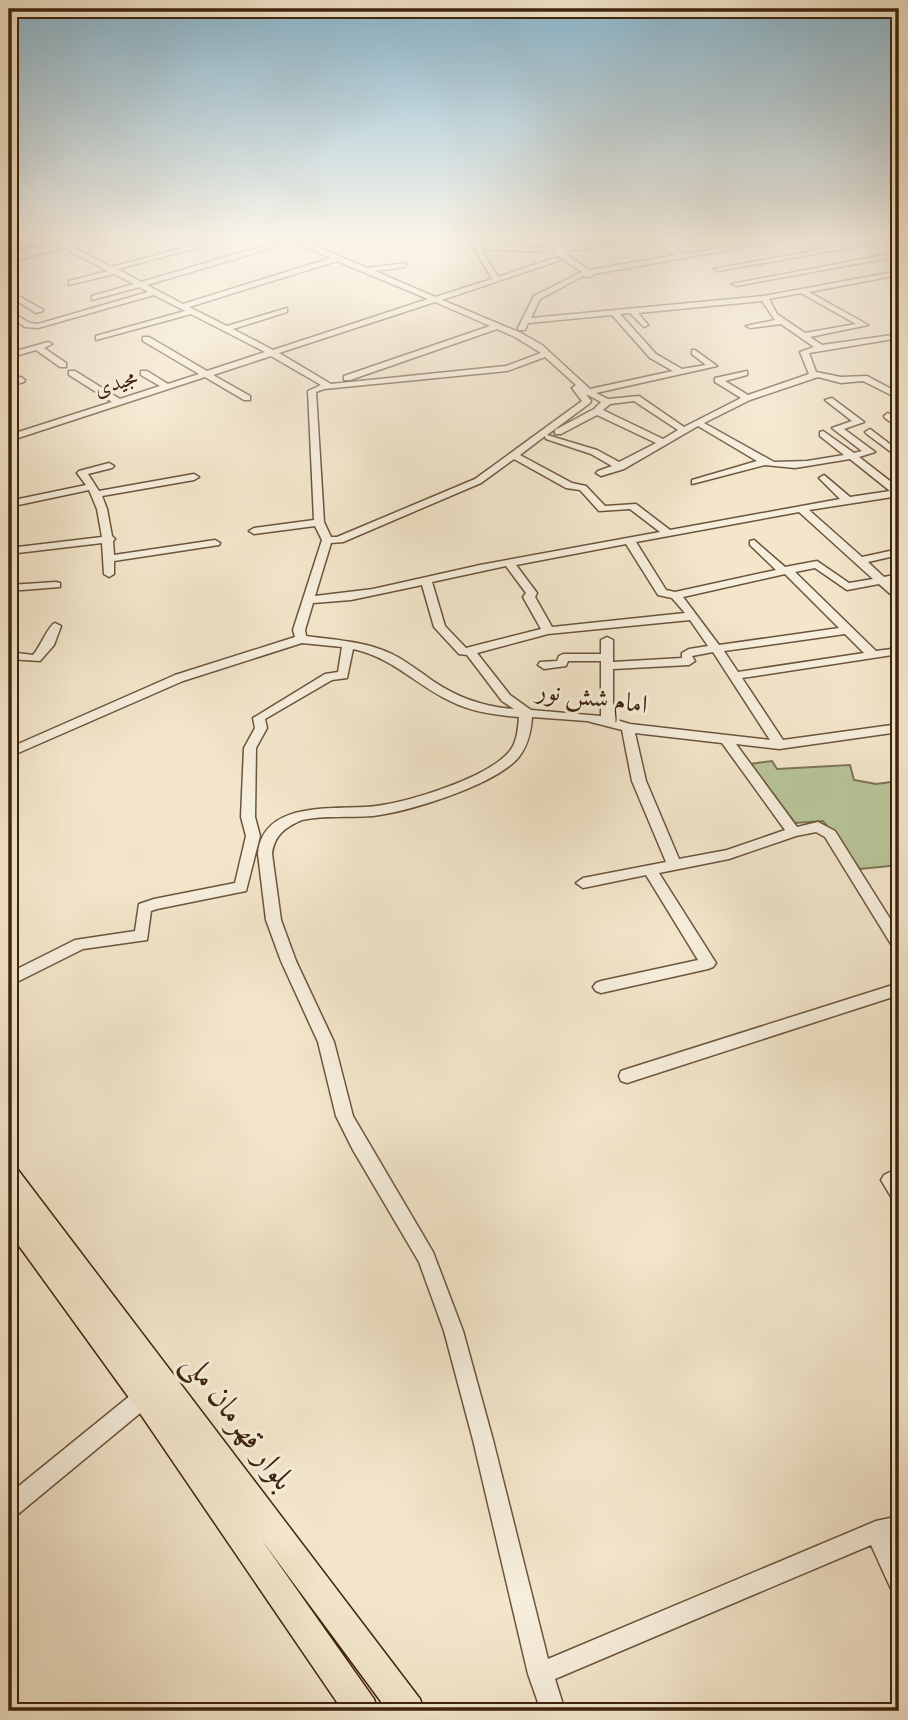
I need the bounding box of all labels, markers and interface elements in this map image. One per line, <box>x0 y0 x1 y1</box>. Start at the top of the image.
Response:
street label: مجیدی <box>91 365 141 403</box>
street label: امام شش نور <box>531 673 650 727</box>
street label: بلوار قهرمان ملی <box>172 1345 303 1500</box>

